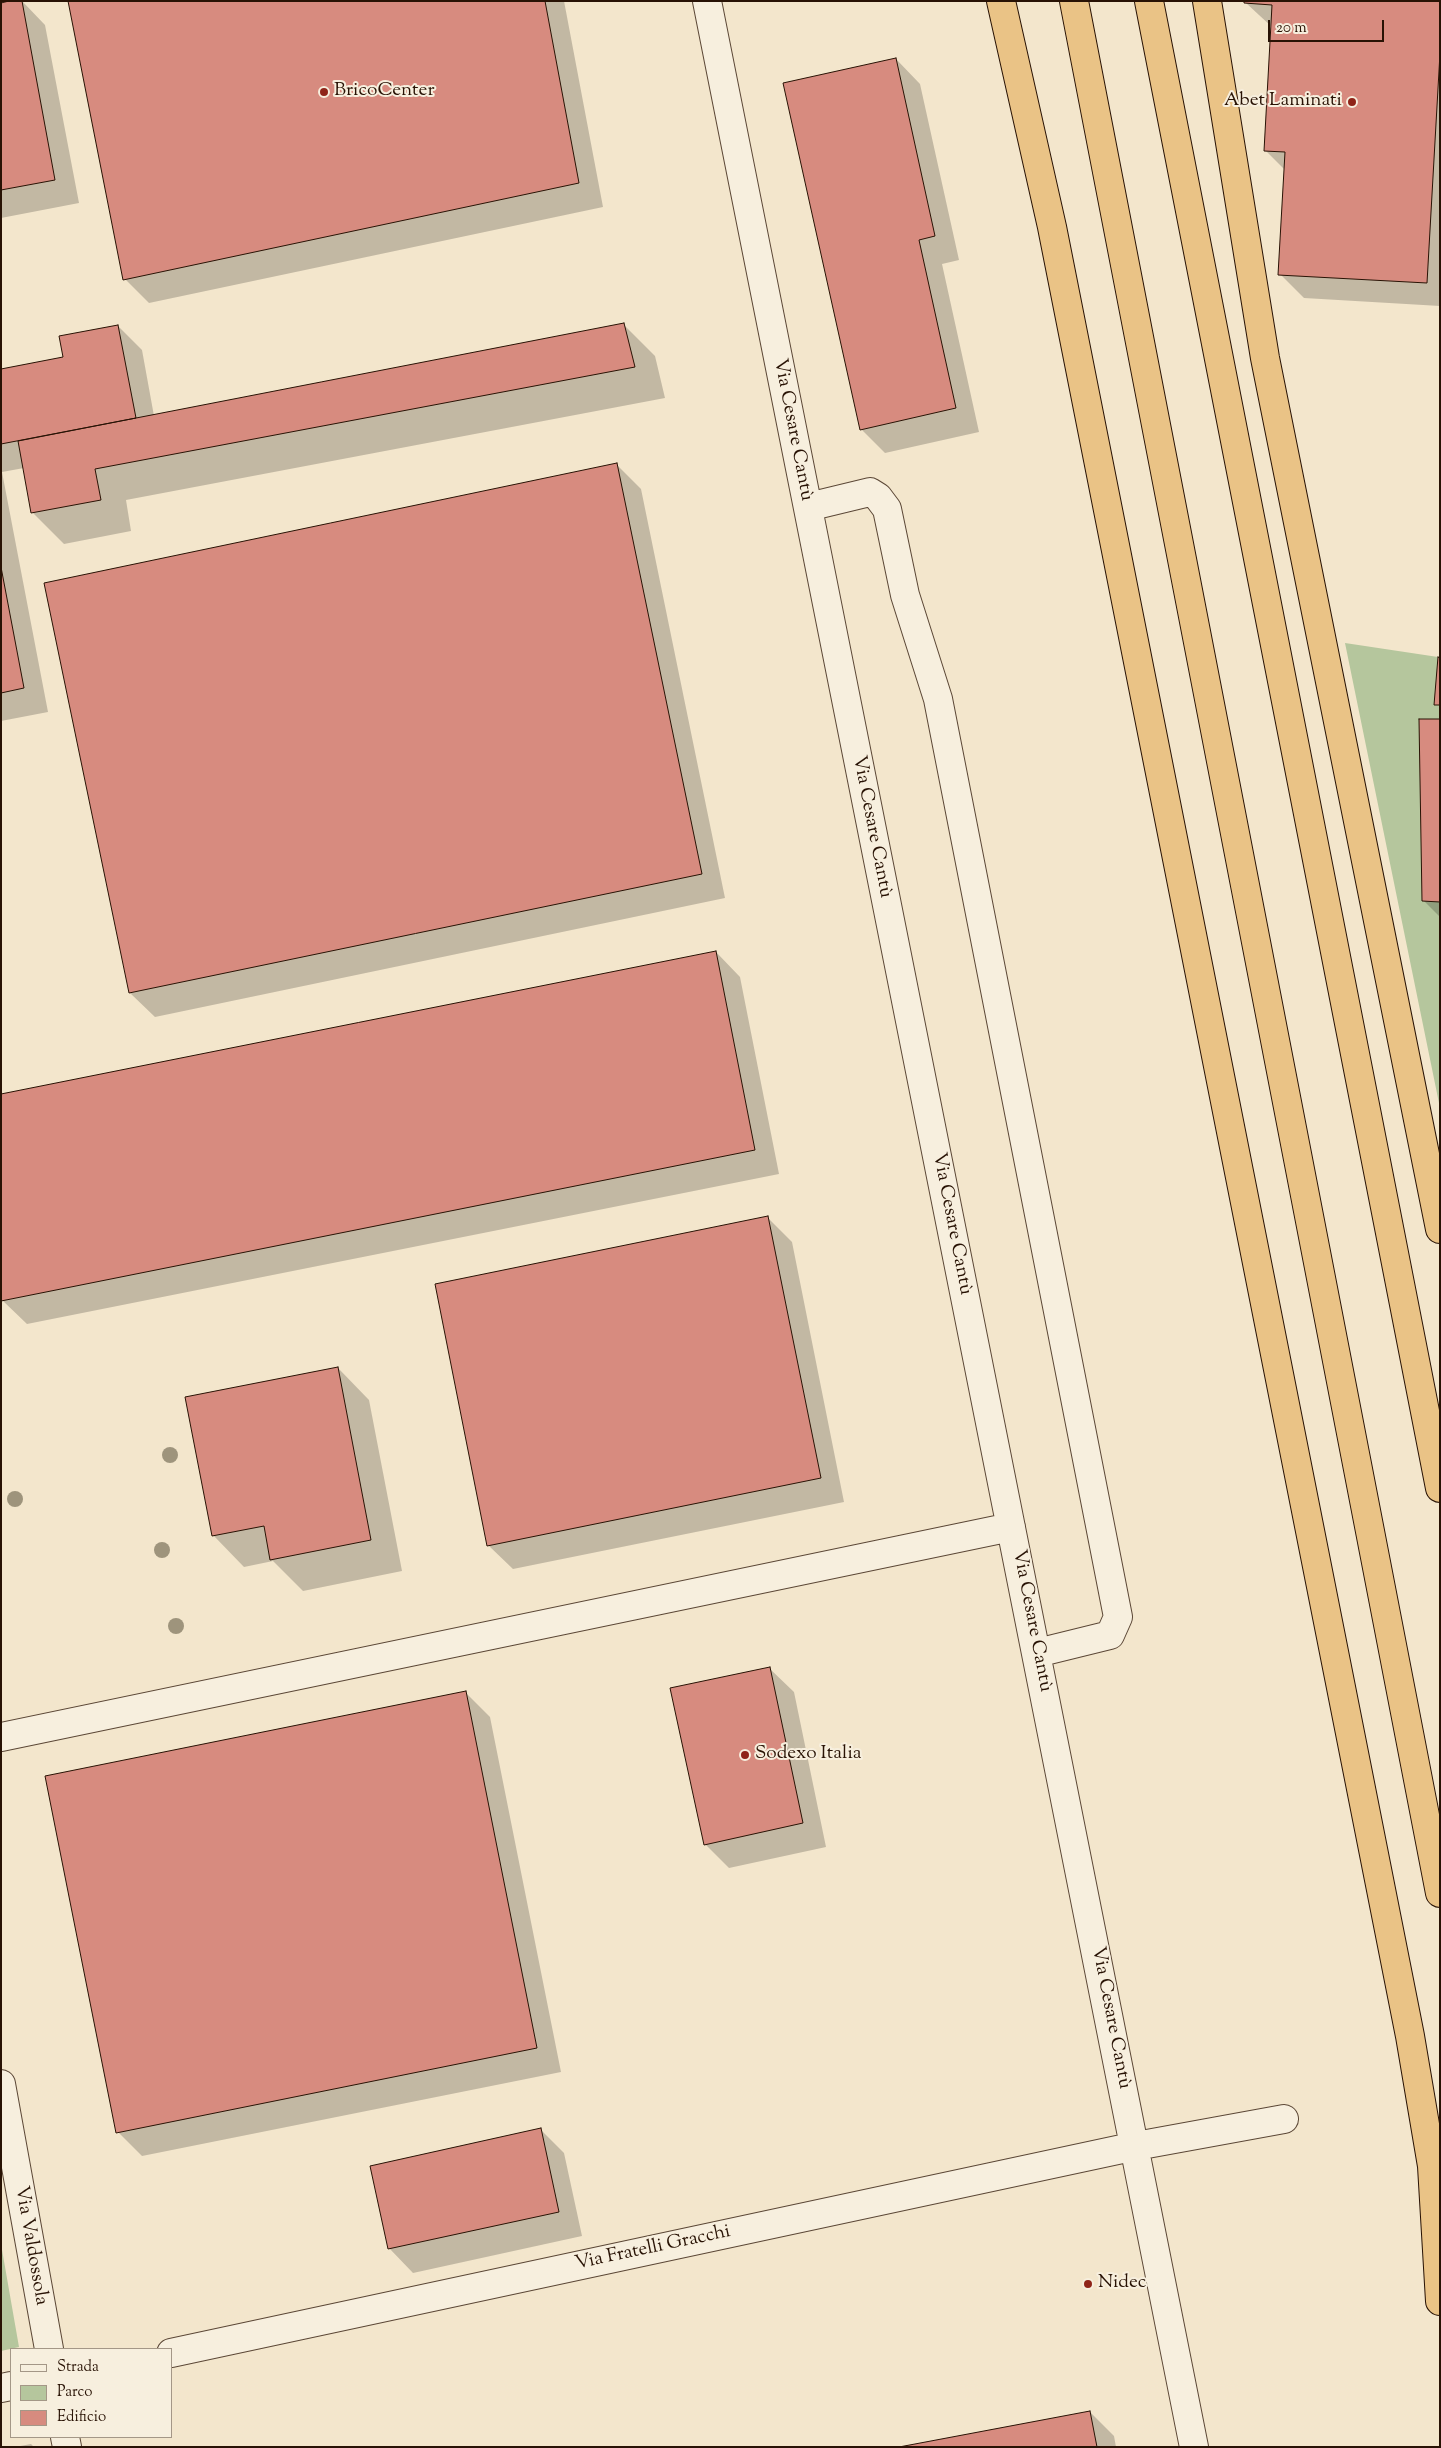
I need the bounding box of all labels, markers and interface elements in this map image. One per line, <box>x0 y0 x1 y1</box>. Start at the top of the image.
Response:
scale bar <box>1271 10 1387 42</box>
text: 20 m <box>1276 18 1307 39</box>
place label: BricoCenter <box>334 81 435 103</box>
marker: BricoCenter <box>318 86 330 98</box>
place label: Abet Laminati <box>1224 91 1342 113</box>
marker: Abet Laminati <box>1346 96 1358 108</box>
street label: Via Cesare Cantù <box>767 357 817 503</box>
street label: Via Cesare Cantù <box>846 754 896 900</box>
street label: Via Cesare Cantù <box>926 1151 976 1297</box>
street label: Via Cesare Cantù <box>1006 1548 1056 1694</box>
place label: Sodexo Italia <box>755 1744 862 1766</box>
marker: Sodexo Italia <box>739 1749 751 1761</box>
street label: Via Cesare Cantù <box>1085 1945 1135 2091</box>
street label: Via Valdossola <box>8 2185 52 2307</box>
street label: Via Fratelli Gracchi <box>573 2221 733 2277</box>
place label: Nidec <box>1098 2273 1146 2295</box>
marker: Nidec <box>1082 2278 1094 2290</box>
legend <box>10 2348 172 2438</box>
text: Strada <box>57 2357 99 2378</box>
text: Parco <box>57 2382 93 2403</box>
text: Edificio <box>57 2407 106 2428</box>

